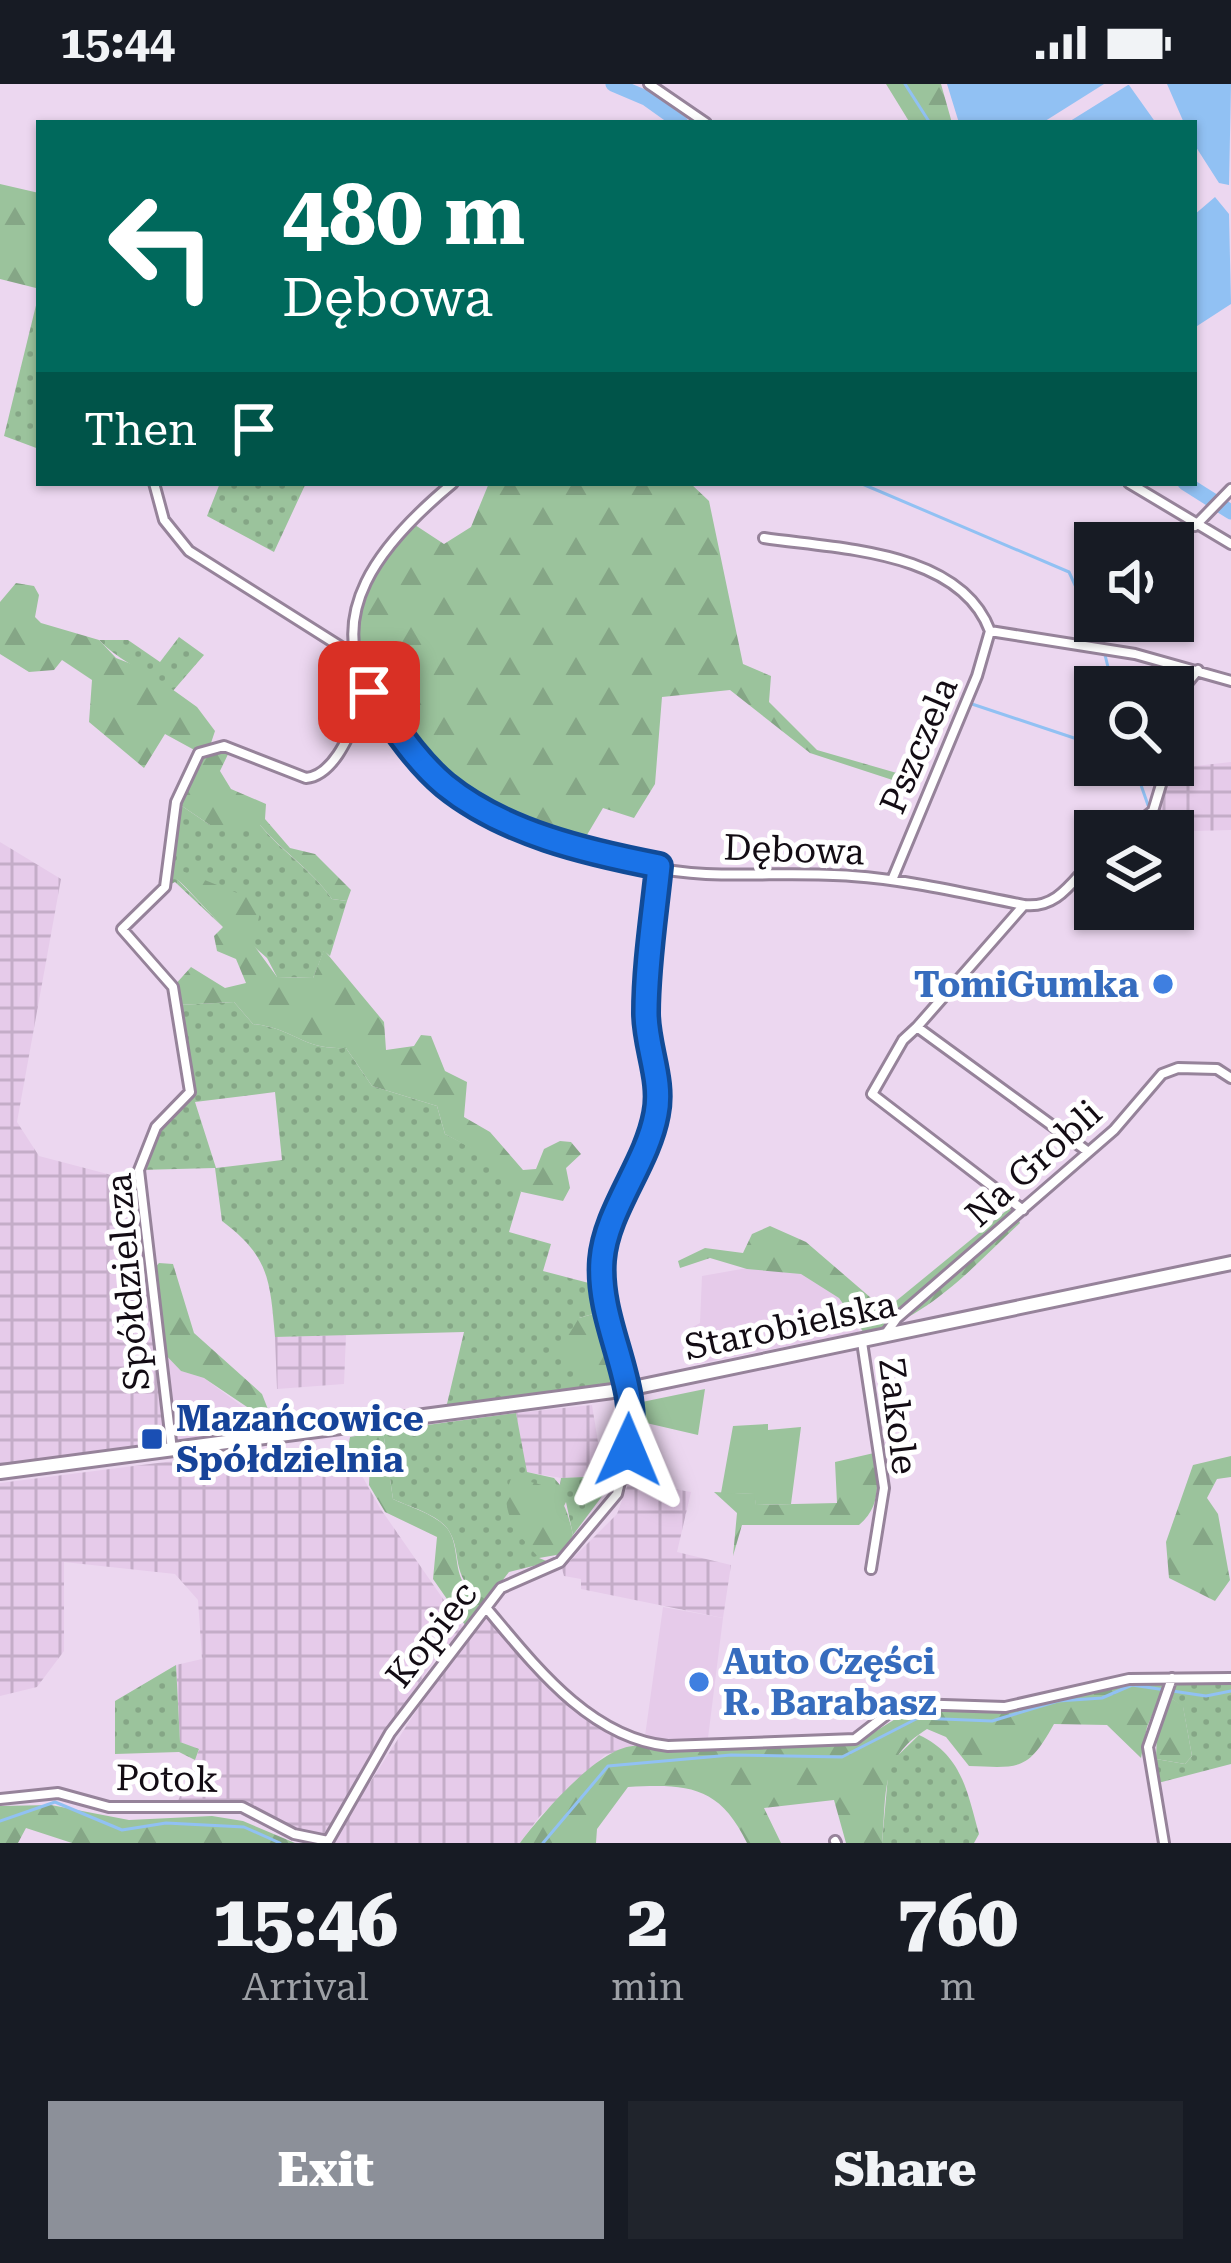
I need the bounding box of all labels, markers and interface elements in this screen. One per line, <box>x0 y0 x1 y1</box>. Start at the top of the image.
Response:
text: 15:44 <box>60 16 175 69</box>
text: 480 m <box>282 166 525 264</box>
icon: left <box>84 168 240 324</box>
text: Dębowa <box>282 266 493 329</box>
icon: arrive <box>221 396 287 462</box>
text: Then <box>84 403 197 456</box>
map controls <box>1074 522 1194 930</box>
button: sound <box>1074 522 1194 642</box>
pin <box>318 641 420 743</box>
icon: arrive <box>336 659 402 725</box>
button: search <box>1074 666 1194 786</box>
street label: Pszczela <box>872 671 967 820</box>
button: layers <box>1074 810 1194 930</box>
street label: Dębowa <box>723 827 866 873</box>
place label: TomiGumka <box>914 964 1139 1006</box>
marker: TomiGumka <box>1150 971 1176 997</box>
street label: Na Grobli <box>957 1092 1110 1235</box>
street label: Spółdzielcza <box>98 1171 158 1392</box>
street label: Starobielska <box>681 1283 900 1369</box>
street label: Zakole <box>870 1355 926 1477</box>
position arrow <box>565 1387 691 1513</box>
place label: Mazańcowice Spółdzielnia <box>176 1398 424 1481</box>
marker: Mazańcowice Spółdzielnia <box>139 1426 165 1452</box>
street label: Kopiec <box>377 1573 486 1696</box>
place label: Auto Części R. Barabasz <box>723 1641 937 1724</box>
marker: Auto Części R. Barabasz <box>686 1669 712 1695</box>
street label: Potok <box>115 1757 219 1801</box>
text: 15:46 <box>213 1879 398 1964</box>
text: 2 <box>627 1879 668 1964</box>
text: 760 <box>897 1879 1018 1964</box>
text: Arrival <box>242 1964 369 2010</box>
text: min <box>611 1964 684 2010</box>
text: m <box>940 1964 975 2010</box>
button: Exit <box>48 2101 604 2239</box>
button: Share <box>628 2101 1183 2239</box>

